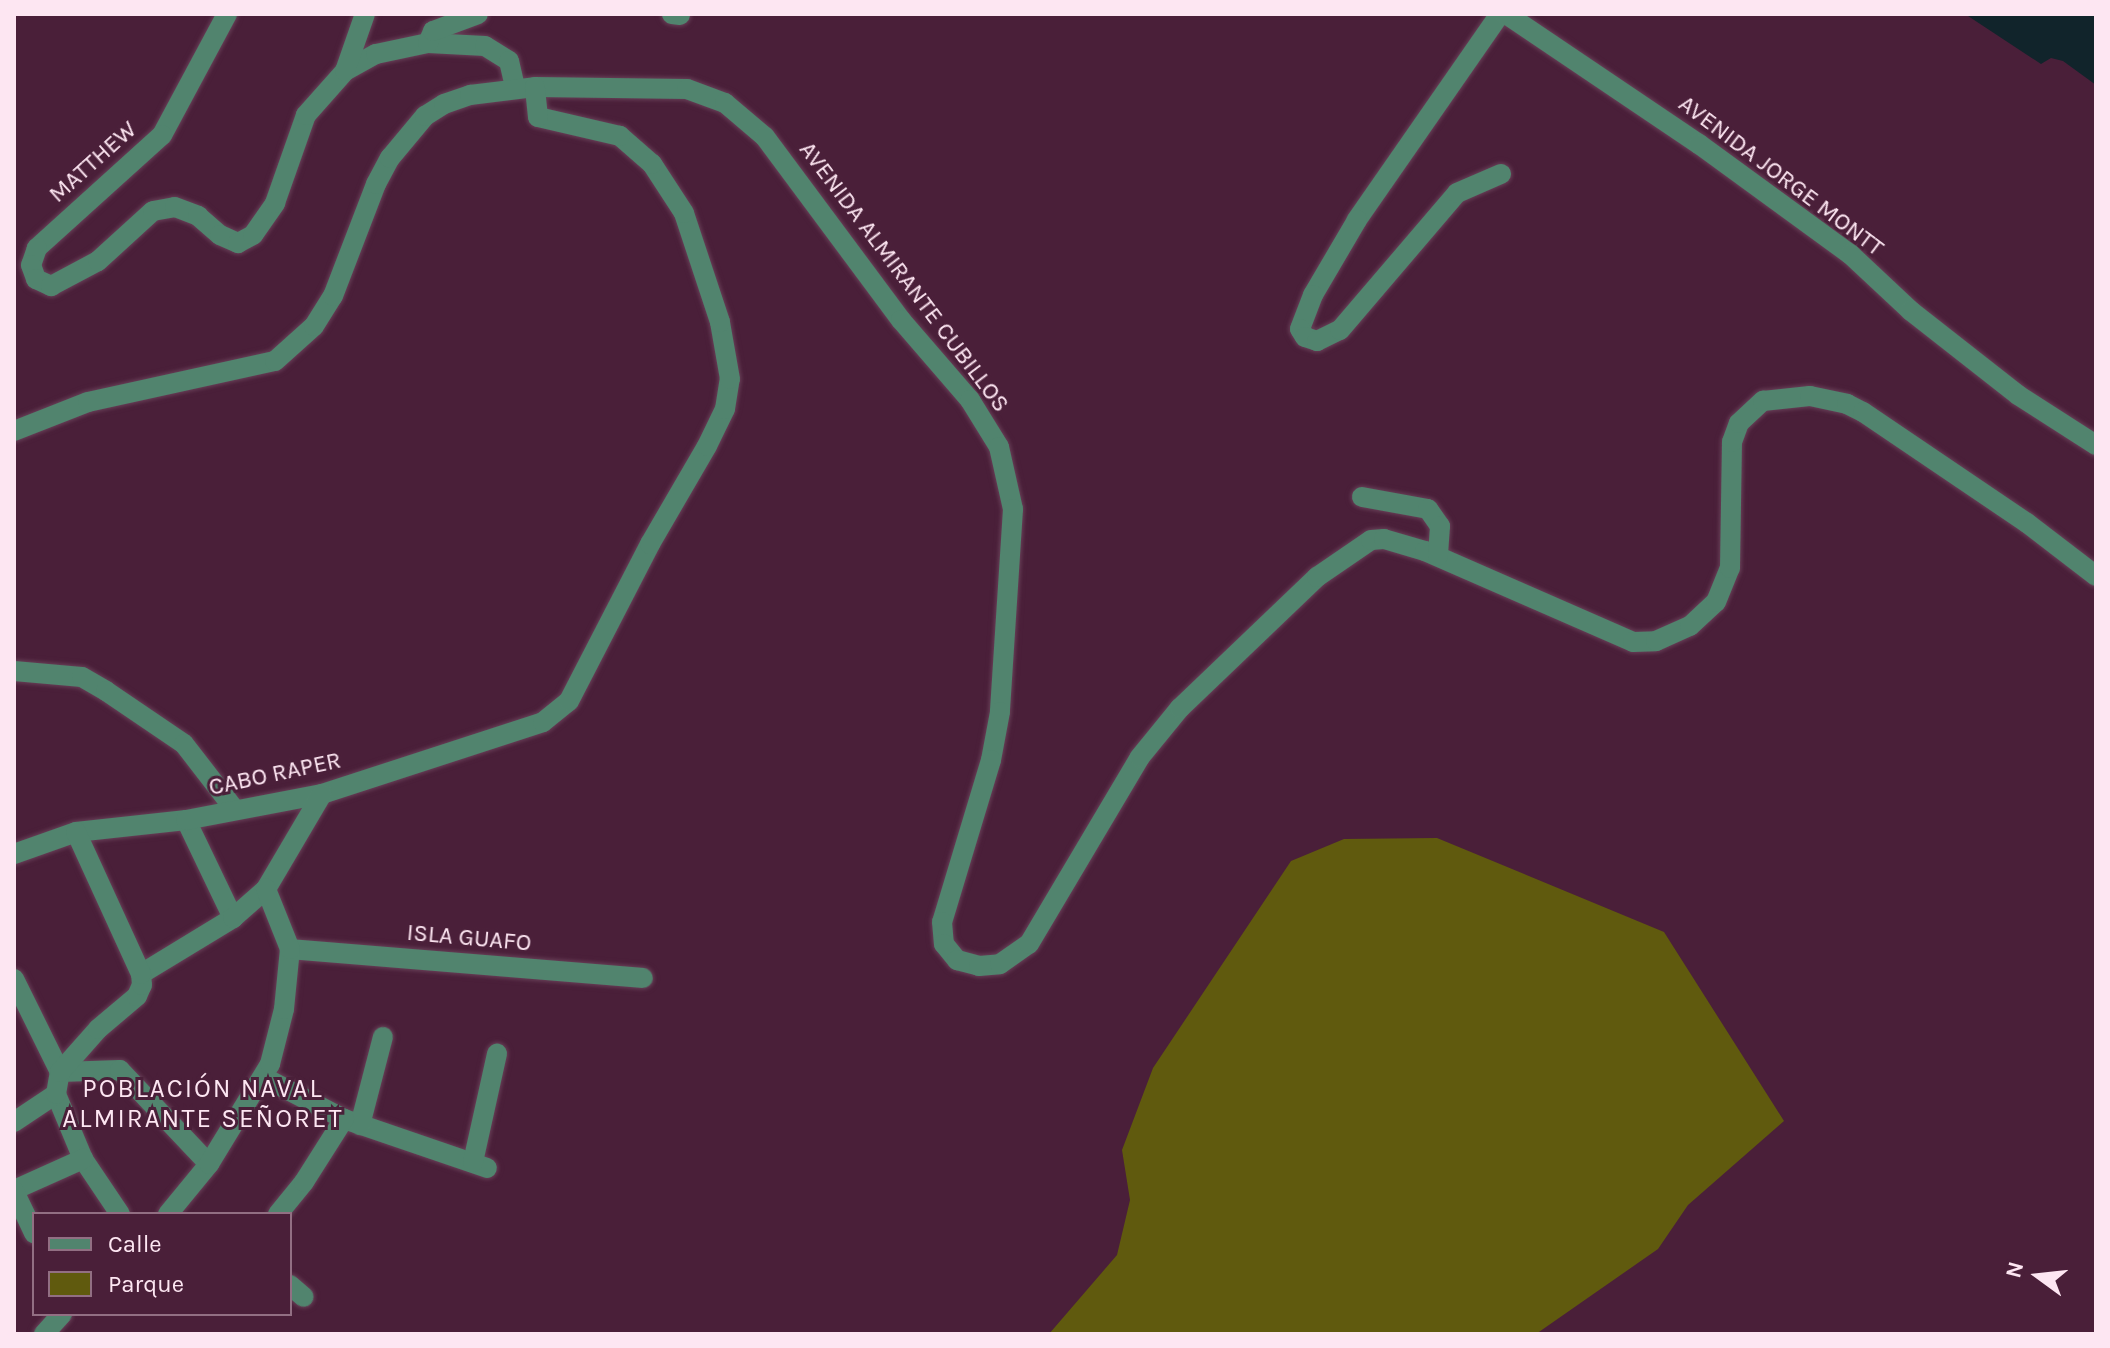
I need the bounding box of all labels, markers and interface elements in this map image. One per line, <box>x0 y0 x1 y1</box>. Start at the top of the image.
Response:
street label: AVENIDA JORGE MONTT <box>1673 89 1889 263</box>
street label: MATTHEW <box>43 115 143 209</box>
street label: AVENIDA ALMIRANTE CUBILLOS <box>793 136 1015 418</box>
street label: CABO RAPER <box>206 746 344 802</box>
street label: ISLA GUAFO <box>406 918 532 958</box>
district label: POBLACIÓN NAVAL ALMIRANTE SEÑORET <box>62 1073 344 1134</box>
legend <box>32 1212 292 1316</box>
text: Calle <box>108 1230 162 1258</box>
north arrow <box>1998 1236 2078 1316</box>
text: N <box>2000 1259 2029 1281</box>
text: Parque <box>108 1270 184 1298</box>

